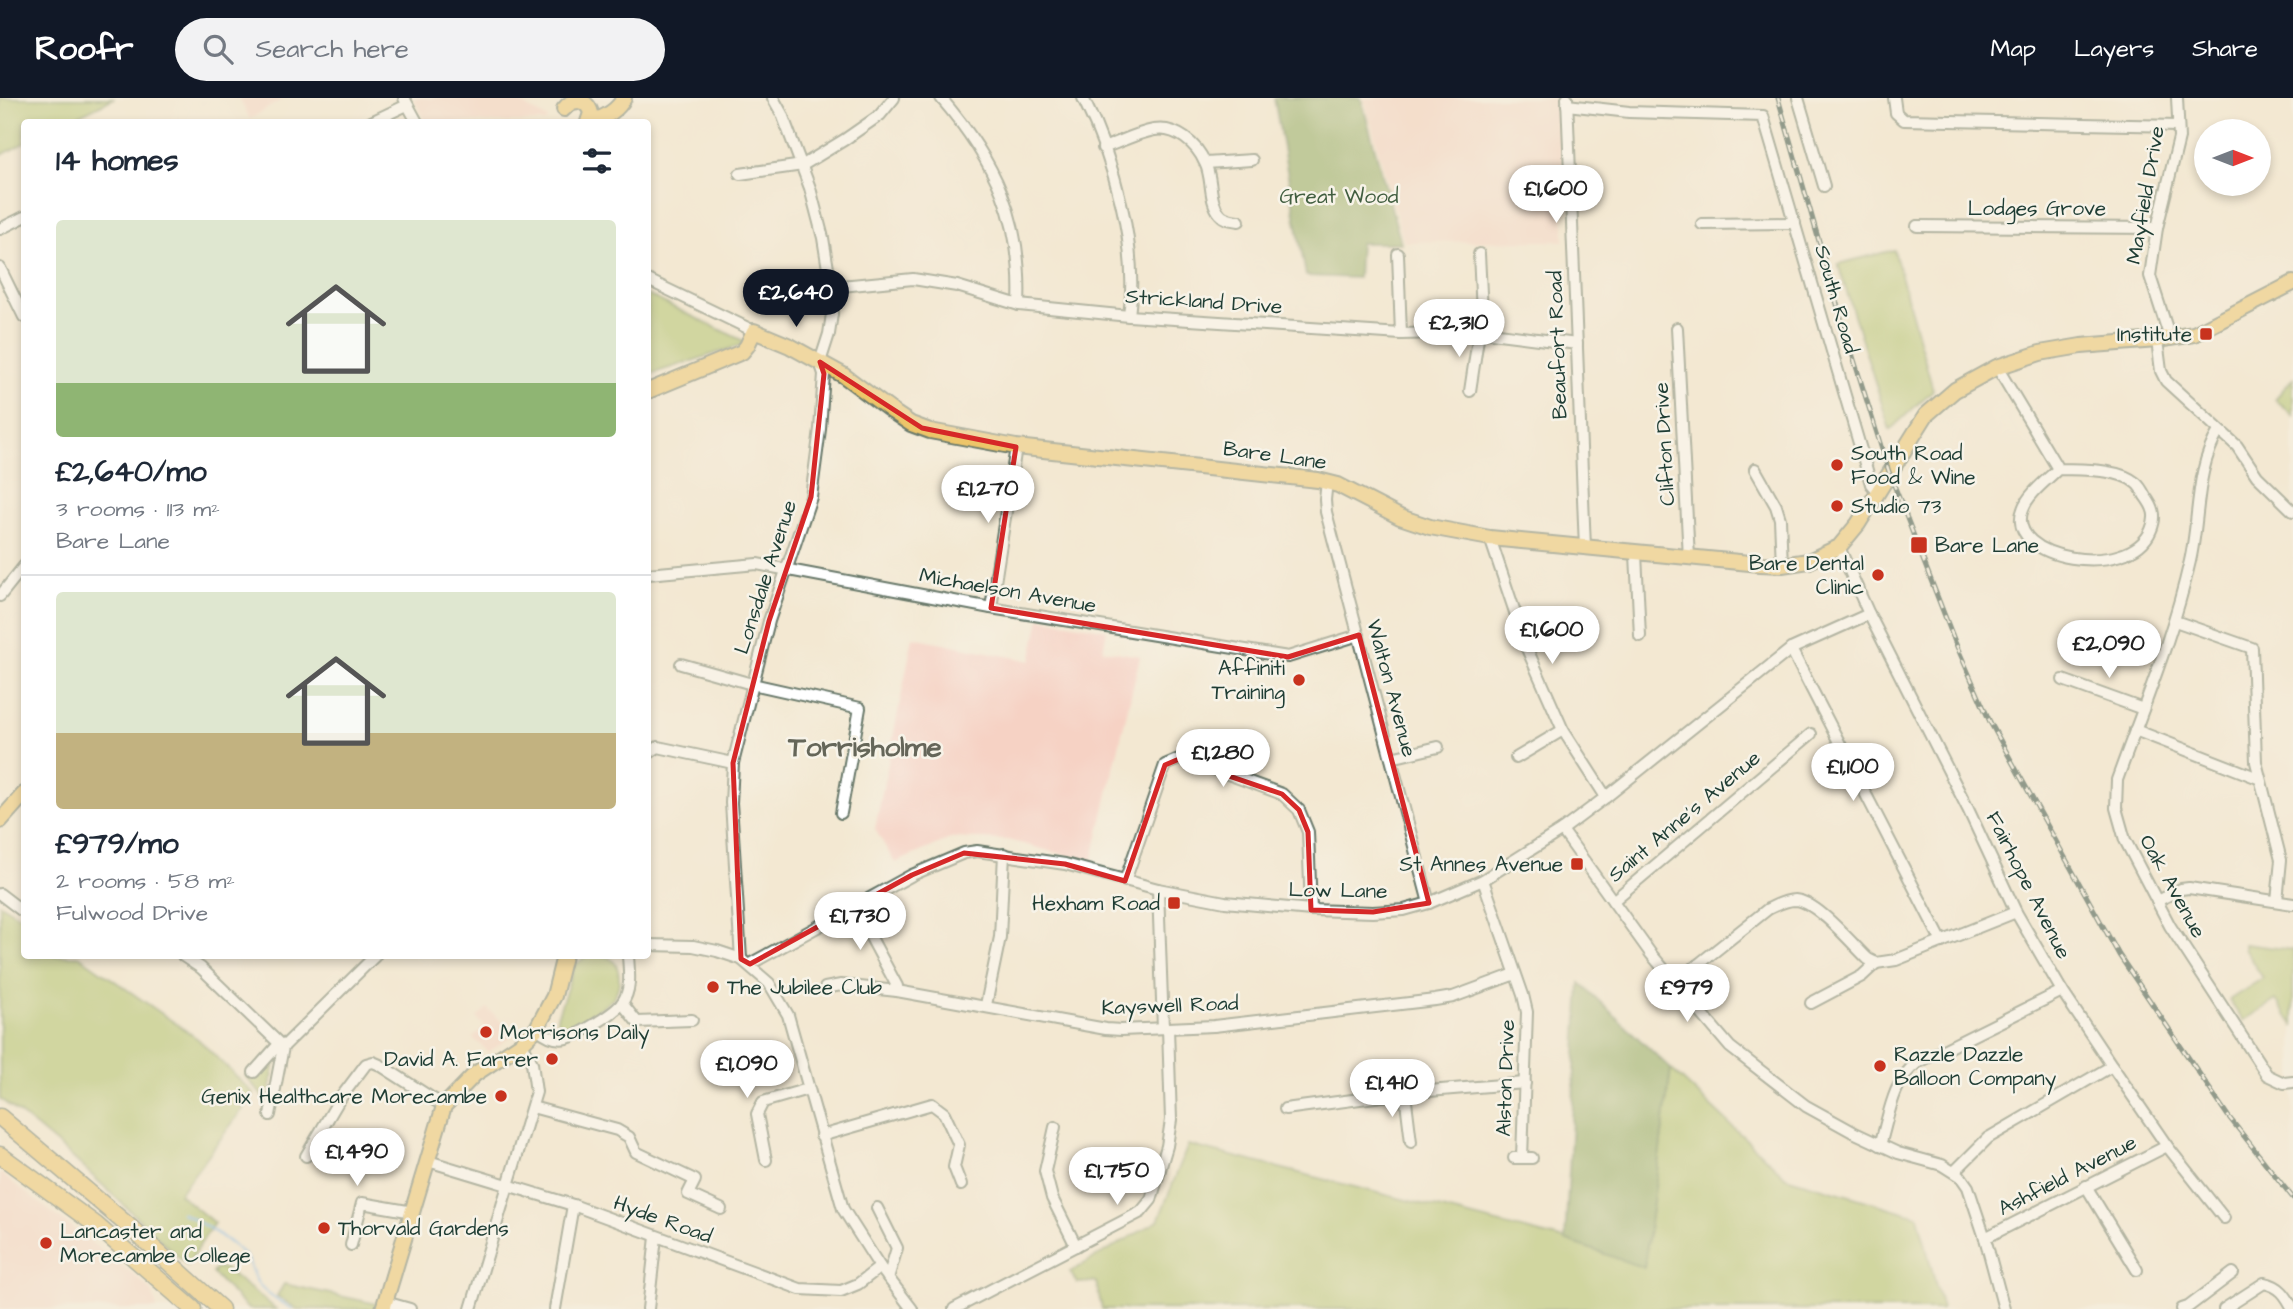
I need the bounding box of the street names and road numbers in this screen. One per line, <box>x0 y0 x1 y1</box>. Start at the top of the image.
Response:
street label: Mayfield Drive <box>2119 124 2174 267</box>
street label: Lodges Grove <box>1968 194 2106 225</box>
street label: South Road <box>1807 242 1866 357</box>
street label: Beaufort Road <box>1540 270 1575 420</box>
street label: Strickland Drive <box>1125 282 1283 321</box>
street label: Clifton Drive <box>1647 381 1682 506</box>
street label: Bare Lane <box>1221 434 1328 477</box>
street label: Lonsdale Avenue <box>727 497 804 658</box>
street label: Michaelson Avenue <box>917 561 1099 620</box>
street label: Walton Avenue <box>1359 616 1424 760</box>
street label: Saint Anne's Avenue <box>1602 744 1767 889</box>
street label: Fairhope Avenue <box>1978 807 2078 964</box>
street label: Oak Avenue <box>2132 829 2213 943</box>
street label: Low Lane <box>1288 875 1388 906</box>
street label: Kayswell Road <box>1101 989 1239 1024</box>
street label: Alston Drive <box>1489 1019 1522 1137</box>
street label: Ashfield Avenue <box>1993 1128 2142 1223</box>
street label: Hyde Road <box>609 1188 716 1253</box>

